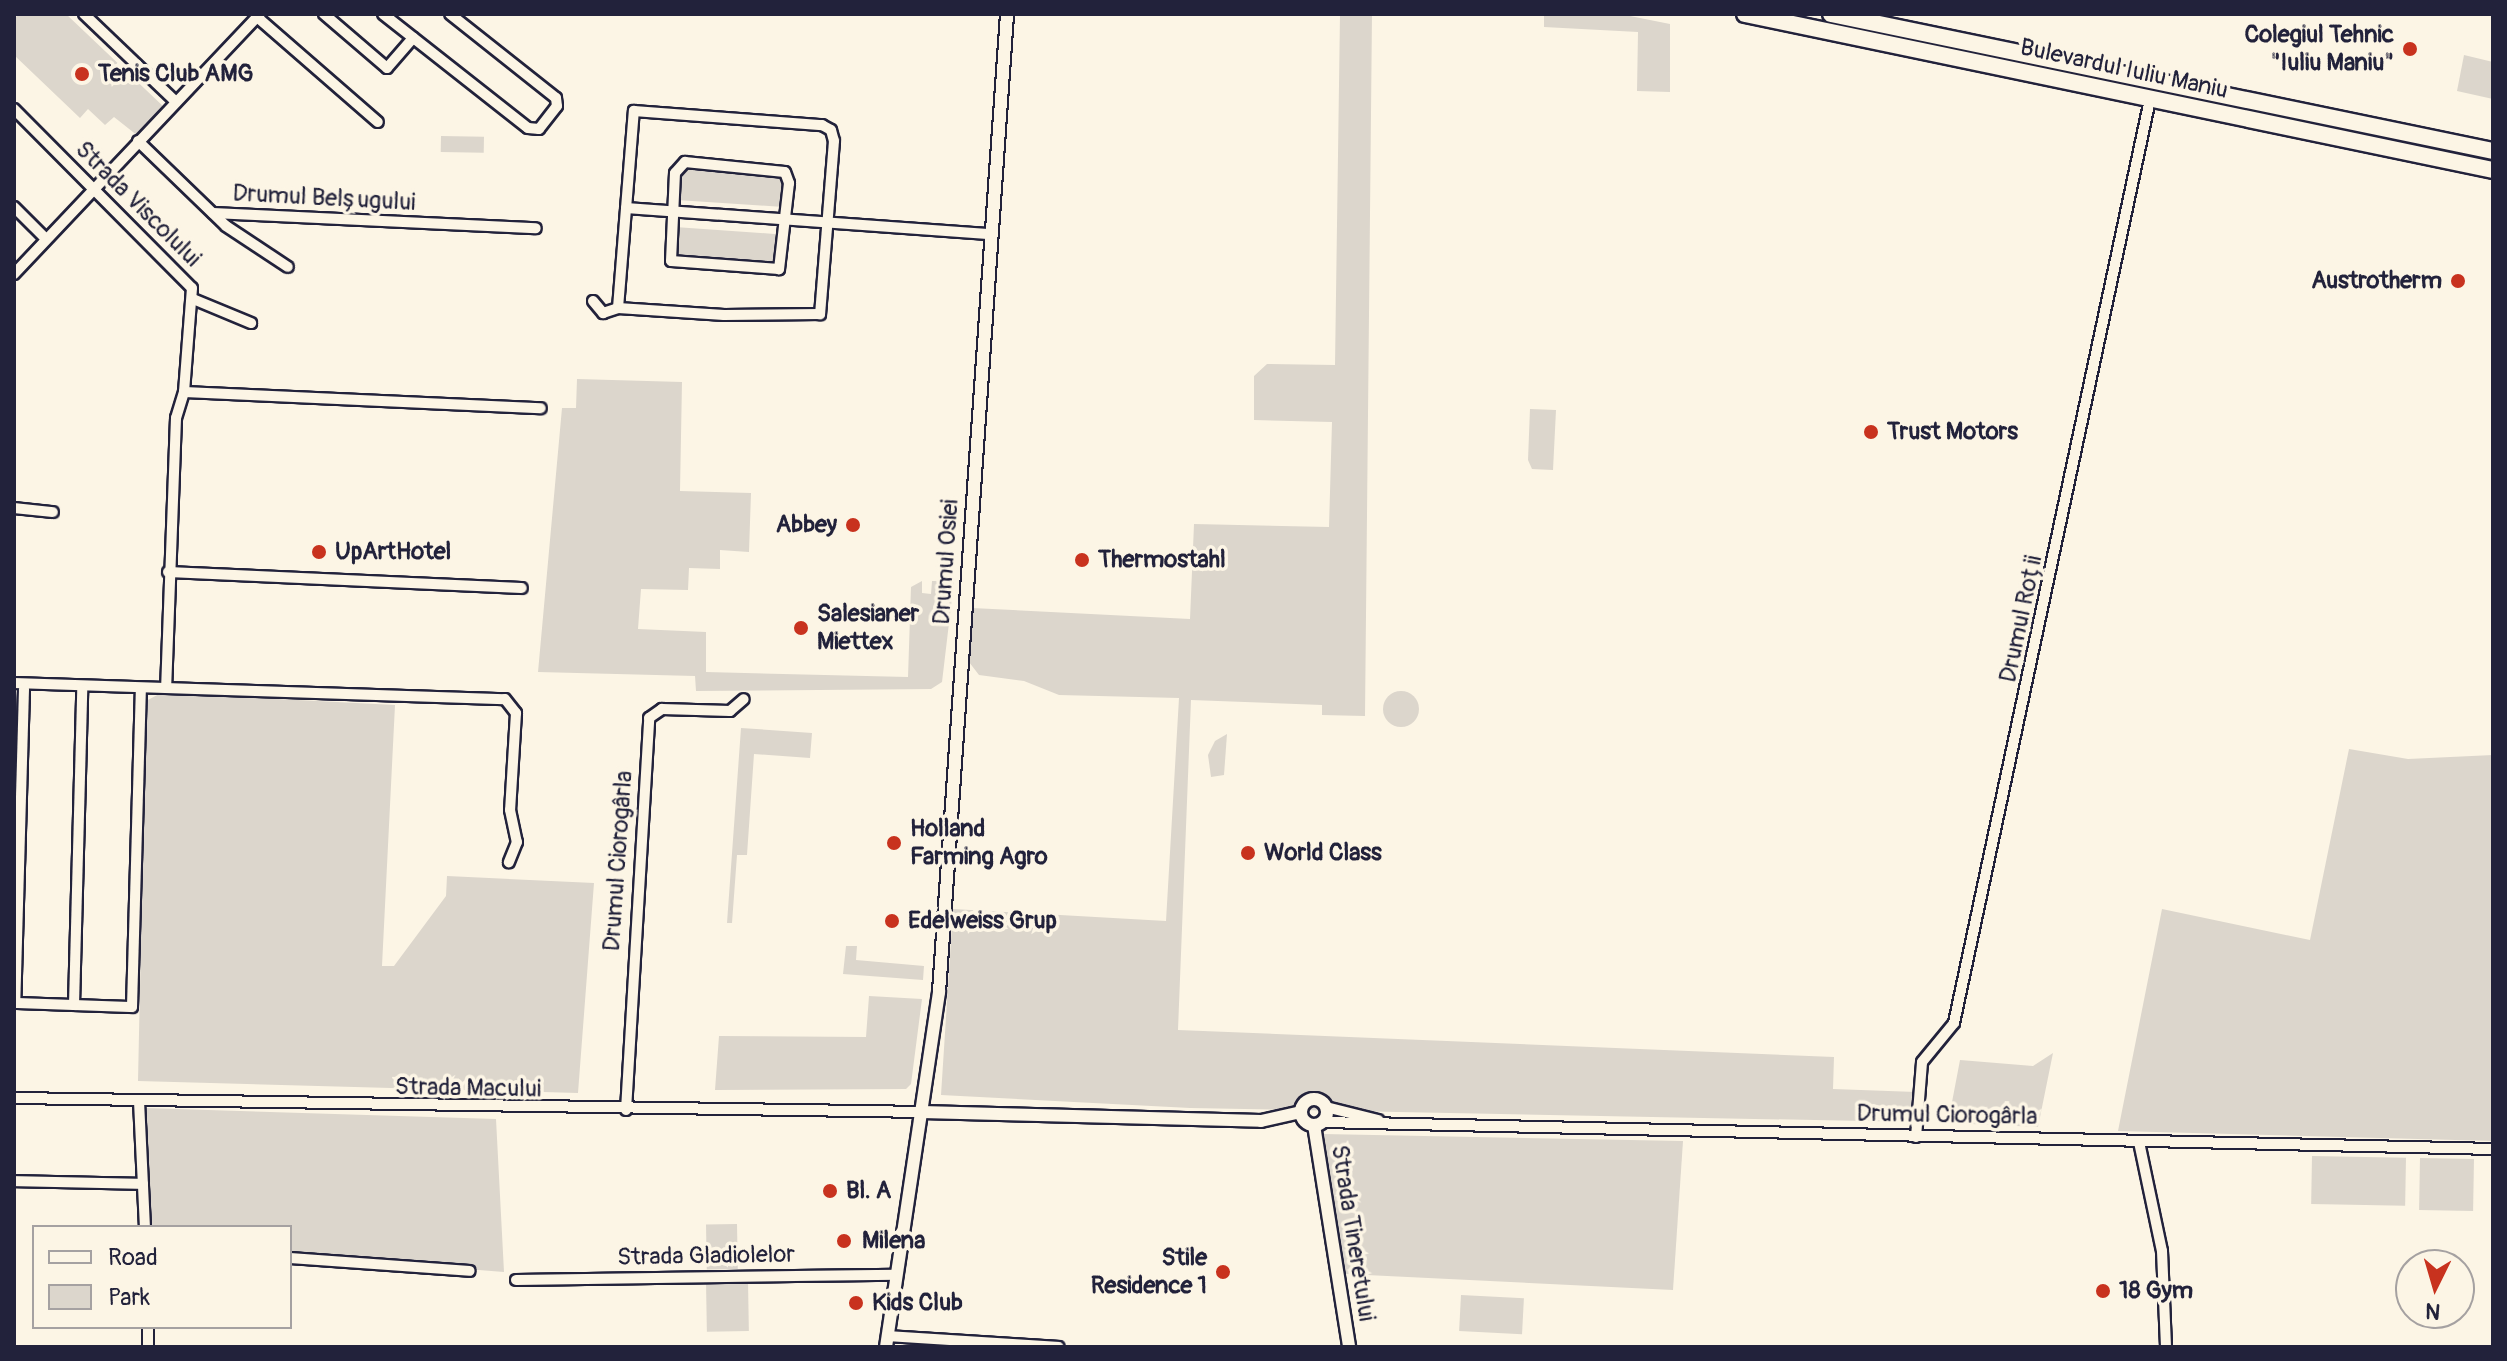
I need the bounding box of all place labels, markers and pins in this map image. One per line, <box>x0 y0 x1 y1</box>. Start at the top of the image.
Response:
place label: Colegiul Tehnic "Iuliu Maniu" <box>2244 21 2394 77</box>
marker: Colegiul Tehnic "Iuliu Maniu" <box>2401 40 2419 58</box>
place label: Tenis Club AMG <box>98 60 253 88</box>
marker: Tenis Club AMG <box>73 65 91 83</box>
place label: Austrotherm <box>2311 267 2442 295</box>
marker: Austrotherm <box>2449 272 2467 290</box>
place label: Trust Motors <box>1887 418 2018 446</box>
marker: Trust Motors <box>1862 423 1880 441</box>
place label: Abbey <box>776 511 837 539</box>
marker: Abbey <box>844 516 862 534</box>
place label: UpArtHotel <box>335 538 451 566</box>
marker: UpArtHotel <box>310 543 328 561</box>
place label: Thermostahl <box>1098 546 1226 574</box>
marker: Thermostahl <box>1073 551 1091 569</box>
place label: Salesianer Miettex <box>817 600 919 656</box>
marker: Salesianer Miettex <box>792 619 810 637</box>
place label: Holland Farming Agro <box>910 815 1048 871</box>
marker: Holland Farming Agro <box>885 834 903 852</box>
place label: World Class <box>1264 839 1382 867</box>
marker: World Class <box>1239 844 1257 862</box>
place label: Edelweiss Grup <box>908 907 1057 935</box>
marker: Edelweiss Grup <box>883 912 901 930</box>
place label: Bl. A <box>846 1177 891 1205</box>
marker: Bl. A <box>821 1182 839 1200</box>
place label: Milena <box>862 1227 925 1255</box>
marker: Milena <box>833 1230 855 1252</box>
place label: Stile Residence 1 <box>1091 1244 1207 1300</box>
marker: Stile Residence 1 <box>1214 1263 1232 1281</box>
place label: 18 Gym <box>2119 1277 2193 1305</box>
marker: 18 Gym <box>2094 1282 2112 1300</box>
place label: Kids Club <box>872 1289 963 1317</box>
marker: Kids Club <box>847 1294 865 1312</box>

